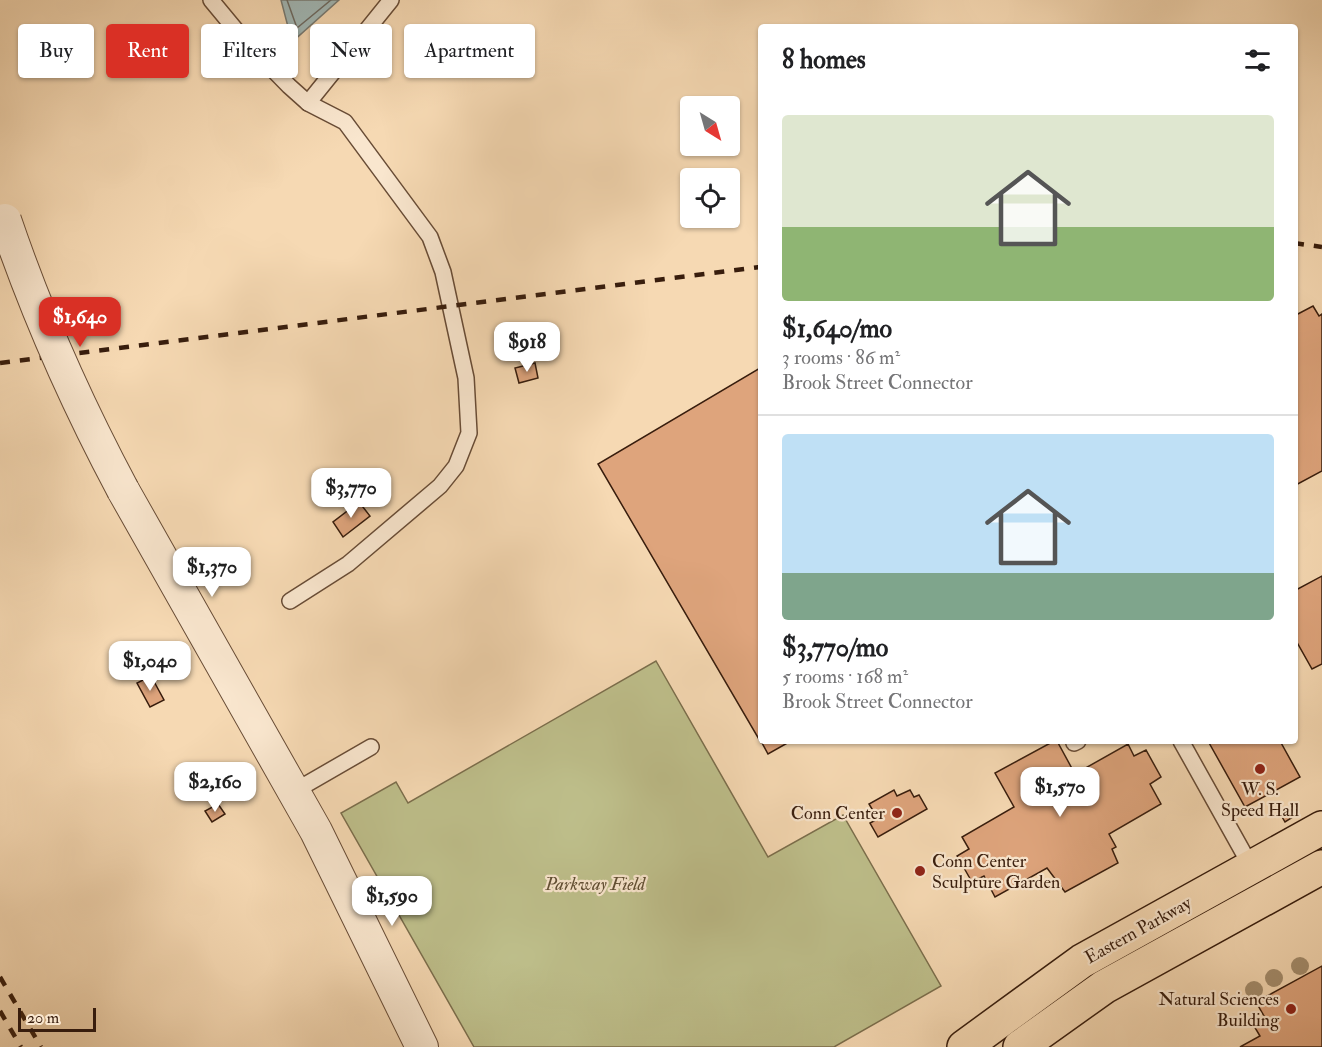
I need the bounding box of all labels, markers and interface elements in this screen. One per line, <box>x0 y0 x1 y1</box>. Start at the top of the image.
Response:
chip: Buy <box>18 24 94 78</box>
chip: Rent <box>106 24 189 78</box>
chip: Filters <box>201 24 298 78</box>
chip: New <box>310 24 392 78</box>
chip: Apartment <box>404 24 535 78</box>
text: 8 homes <box>782 44 866 76</box>
icon: filters <box>1241 44 1274 77</box>
north arrow <box>680 96 740 156</box>
map controls <box>680 96 740 228</box>
icon: home <box>974 154 1082 262</box>
button: locate <box>680 168 740 228</box>
pin: $1,640 <box>31 297 129 348</box>
text: $1,640 <box>53 304 107 329</box>
text: $1,640/mo <box>782 313 892 345</box>
pin: $918 <box>491 322 563 373</box>
text: $918 <box>508 329 546 354</box>
text: 3 rooms · 86 m² <box>782 345 900 370</box>
text: Brook Street Connector <box>782 370 973 395</box>
pin: $3,770 <box>302 468 400 519</box>
icon: home <box>974 473 1082 581</box>
text: $3,770 <box>325 475 377 500</box>
pin: $1,370 <box>163 547 261 598</box>
text: $1,370 <box>187 554 237 579</box>
text: $3,770/mo <box>782 632 888 664</box>
pin: $1,040 <box>101 641 199 692</box>
text: $1,040 <box>123 648 177 673</box>
text: 5 rooms · 168 m² <box>782 664 908 689</box>
text: Brook Street Connector <box>782 689 973 714</box>
pin: $2,160 <box>166 762 264 813</box>
marker: W. S. Speed Hall <box>1253 762 1267 776</box>
pin: $1,570 <box>1011 767 1109 818</box>
text: $2,160 <box>188 769 242 794</box>
text: $1,570 <box>1034 774 1086 799</box>
place label: W. S. Speed Hall <box>1221 778 1299 822</box>
place label: Conn Center <box>791 802 885 825</box>
marker: Conn Center <box>890 806 904 820</box>
place label: Conn Center Sculpture Garden <box>932 850 1060 894</box>
marker: Conn Center Sculpture Garden <box>913 864 927 878</box>
park label: Parkway Field <box>544 873 647 896</box>
pin: $1,590 <box>343 876 441 927</box>
text: $1,590 <box>366 883 418 908</box>
street label: Eastern Parkway <box>1081 891 1197 969</box>
place label: Natural Sciences Building <box>1159 988 1280 1032</box>
marker: Natural Sciences Building <box>1284 1002 1298 1016</box>
scale bar <box>18 1005 96 1032</box>
text: 20 m <box>27 1008 59 1028</box>

